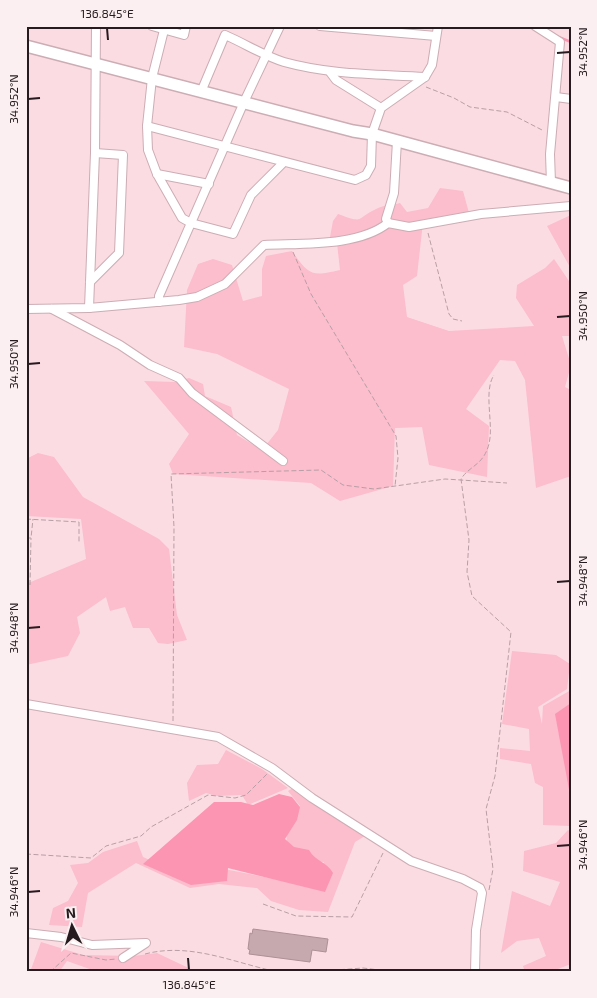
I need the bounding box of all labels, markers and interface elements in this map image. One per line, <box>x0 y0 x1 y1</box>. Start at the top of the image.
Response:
text: 136.845°E <box>80 6 134 20</box>
text: 34.952°N <box>575 27 589 77</box>
text: 34.952°N <box>6 74 20 124</box>
text: 34.950°N <box>575 291 589 341</box>
text: 34.950°N <box>6 339 20 389</box>
text: 34.948°N <box>575 555 589 607</box>
text: 34.948°N <box>6 602 20 654</box>
text: 34.946°N <box>575 820 589 870</box>
text: 34.946°N <box>6 867 20 917</box>
north arrow <box>48 900 98 950</box>
text: N <box>65 904 77 921</box>
text: 136.845°E <box>162 977 216 991</box>

